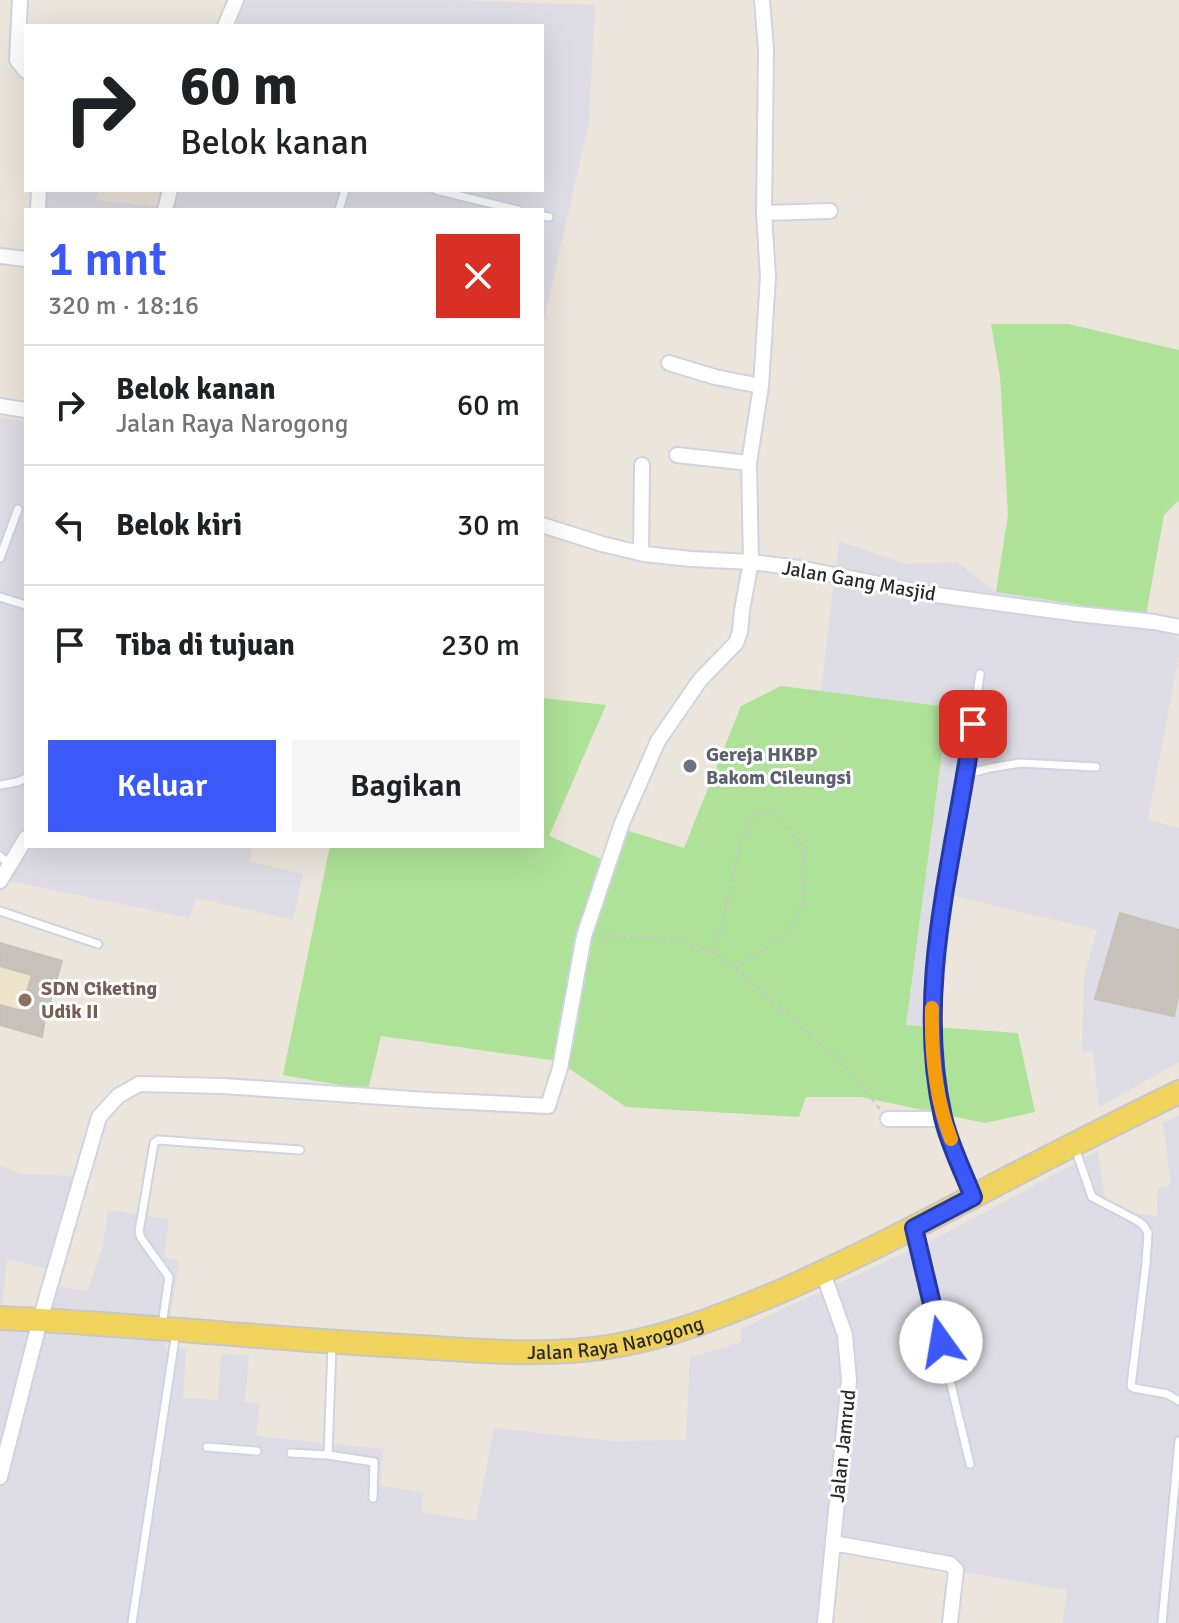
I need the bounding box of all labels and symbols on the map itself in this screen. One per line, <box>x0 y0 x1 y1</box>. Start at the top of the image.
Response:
street label: Jalan Gang Masjid <box>780 555 938 607</box>
pin <box>939 690 1007 758</box>
place label: Gereja HKBP Bakom Cileungsi <box>706 742 851 790</box>
marker: Gereja HKBP Bakom Cileungsi <box>681 757 699 775</box>
place label: SDN Ciketing Udik II <box>41 976 157 1024</box>
marker: SDN Ciketing Udik II <box>16 991 34 1009</box>
position arrow <box>899 1300 983 1384</box>
street label: Jalan Raya Narogong <box>527 1310 707 1365</box>
street label: Jalan Jamrud <box>825 1388 861 1504</box>

